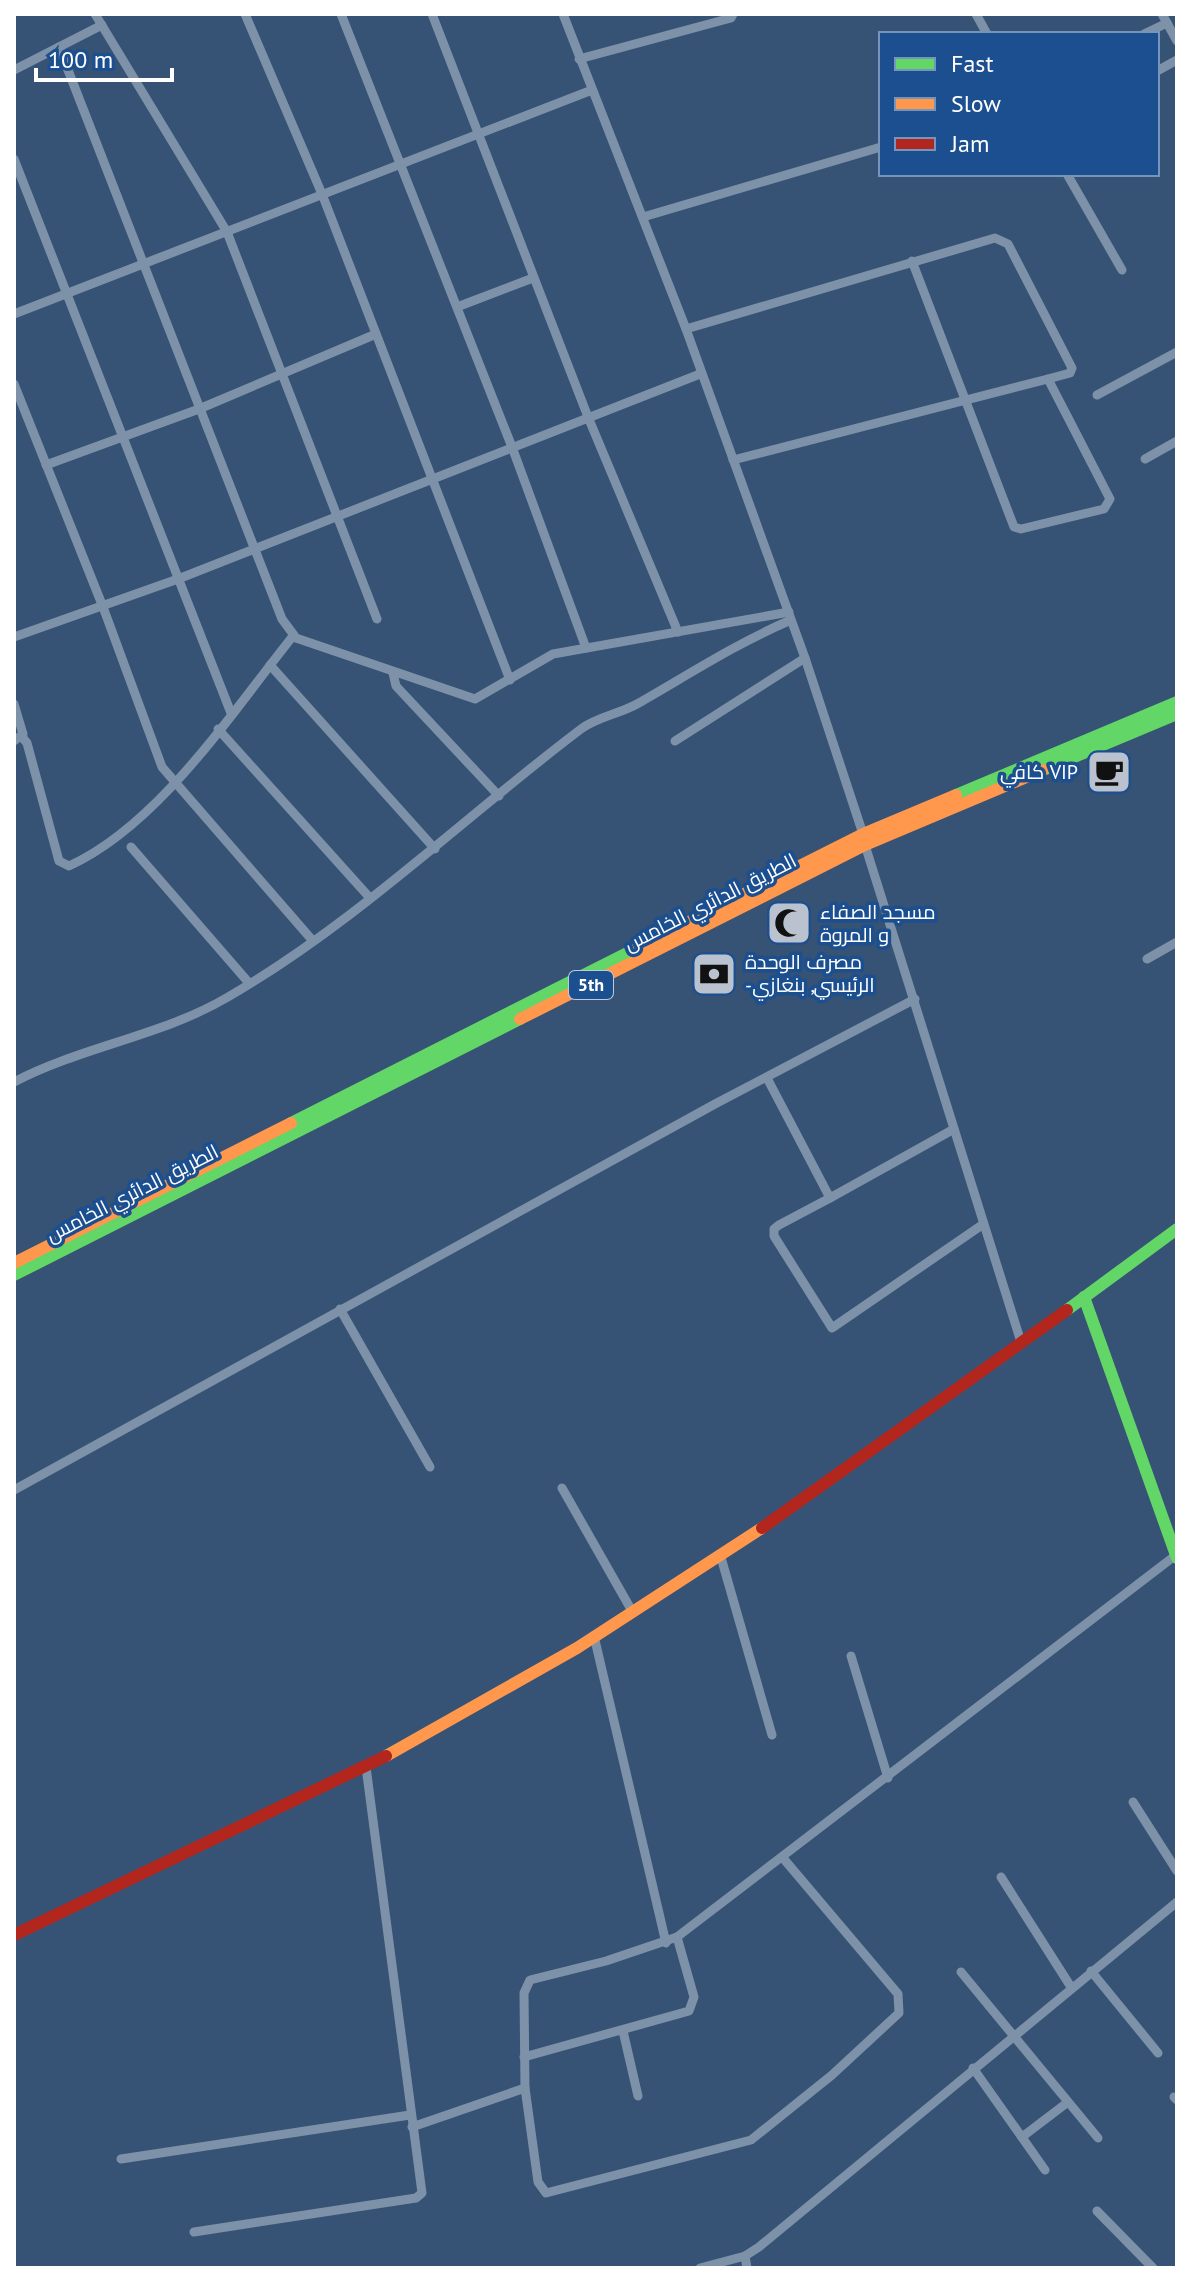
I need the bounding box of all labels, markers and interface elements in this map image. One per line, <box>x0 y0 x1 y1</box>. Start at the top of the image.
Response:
scale bar <box>36 32 172 82</box>
legend <box>879 32 1159 176</box>
text: 100 m <box>48 44 113 75</box>
text: Fast <box>951 48 994 79</box>
text: Slow <box>951 88 1001 119</box>
text: Jam <box>950 128 989 159</box>
cafe icon: كافي VIP <box>1085 748 1133 796</box>
place label: كافي VIP <box>1000 759 1078 788</box>
street label: الطريق الدائري الخامس <box>619 847 802 959</box>
mosque icon: مسجد الصفاء و المروة <box>765 899 813 947</box>
place label: مسجد الصفاء و المروة <box>820 899 936 948</box>
place label: مصرف الوحدة -الرئيسي, بنغازي <box>745 949 875 1001</box>
bank icon: مصرف الوحدة -الرئيسي, بنغازي <box>690 950 738 998</box>
road number: 5th <box>569 971 613 999</box>
street label: الطريق الدائري الخامس <box>41 1138 224 1250</box>

